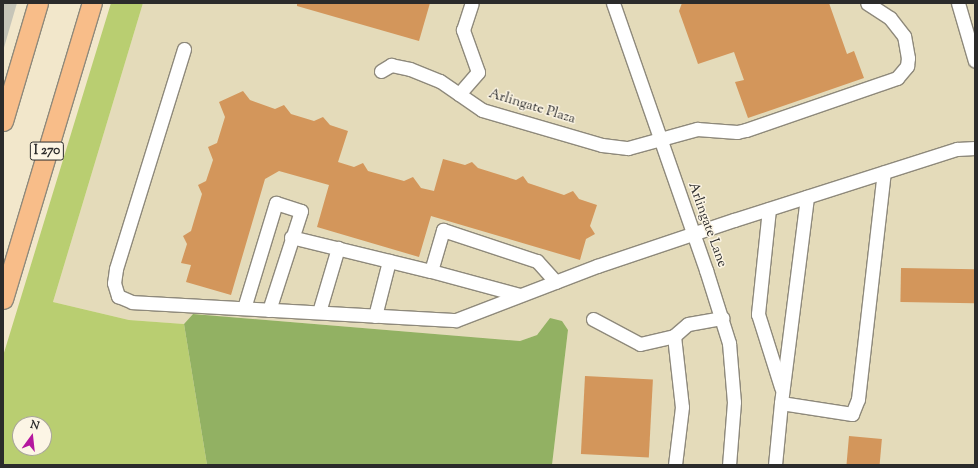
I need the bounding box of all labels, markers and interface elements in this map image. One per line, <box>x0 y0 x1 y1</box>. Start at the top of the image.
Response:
street label: Arlingate Plaza <box>487 86 577 128</box>
road number: I 270 <box>29 140 65 162</box>
street label: Arlingate Lane <box>684 180 730 270</box>
north arrow <box>12 416 52 456</box>
text: N <box>29 417 41 434</box>

